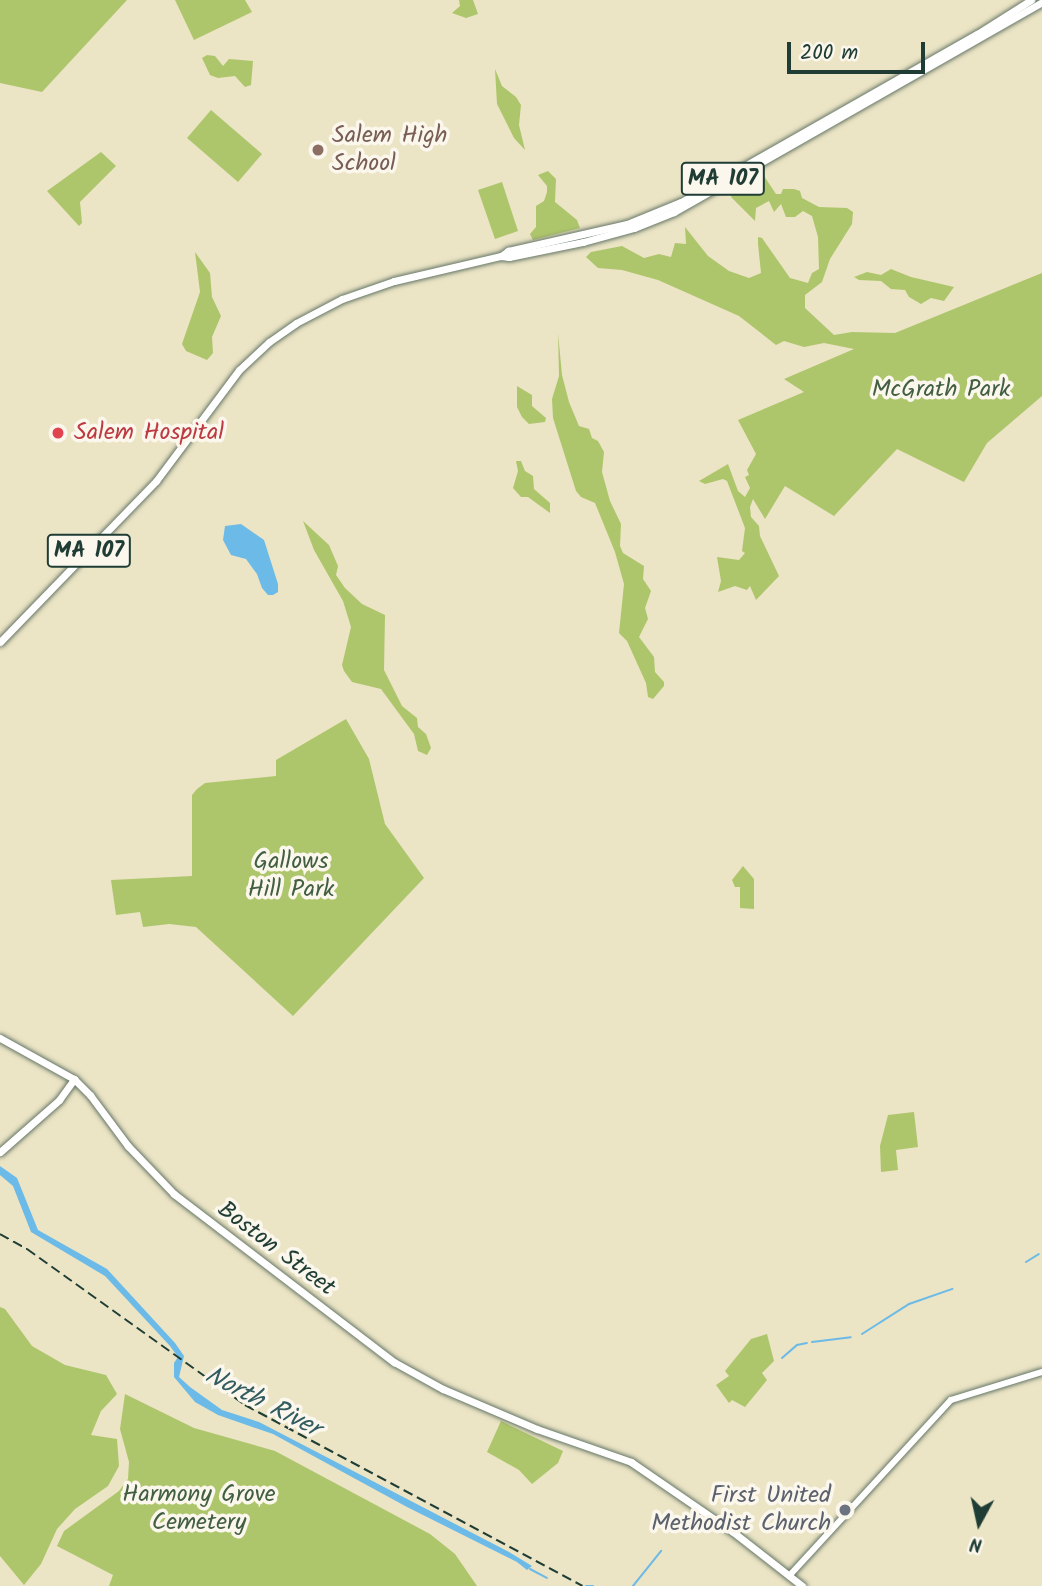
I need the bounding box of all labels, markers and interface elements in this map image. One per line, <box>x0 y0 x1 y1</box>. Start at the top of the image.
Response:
scale bar <box>790 28 928 72</box>
text: 200 m <box>800 37 858 70</box>
place label: Salem High School <box>332 122 447 178</box>
marker: Salem High School <box>310 142 326 158</box>
road number: MA 107 <box>679 160 767 198</box>
park label: McGrath Park <box>872 376 1010 404</box>
place label: Salem Hospital <box>74 419 224 447</box>
marker: Salem Hospital <box>48 423 68 443</box>
road number: MA 107 <box>45 531 133 570</box>
park label: Gallows Hill Park <box>248 848 334 904</box>
street label: Boston Street <box>211 1195 341 1303</box>
water label: North River <box>199 1361 325 1445</box>
park label: Harmony Grove Cemetery <box>122 1481 276 1537</box>
place label: First United Methodist Church <box>651 1482 831 1538</box>
north arrow <box>944 1488 1014 1558</box>
marker: First United Methodist Church <box>837 1502 853 1518</box>
text: N <box>968 1528 984 1559</box>

